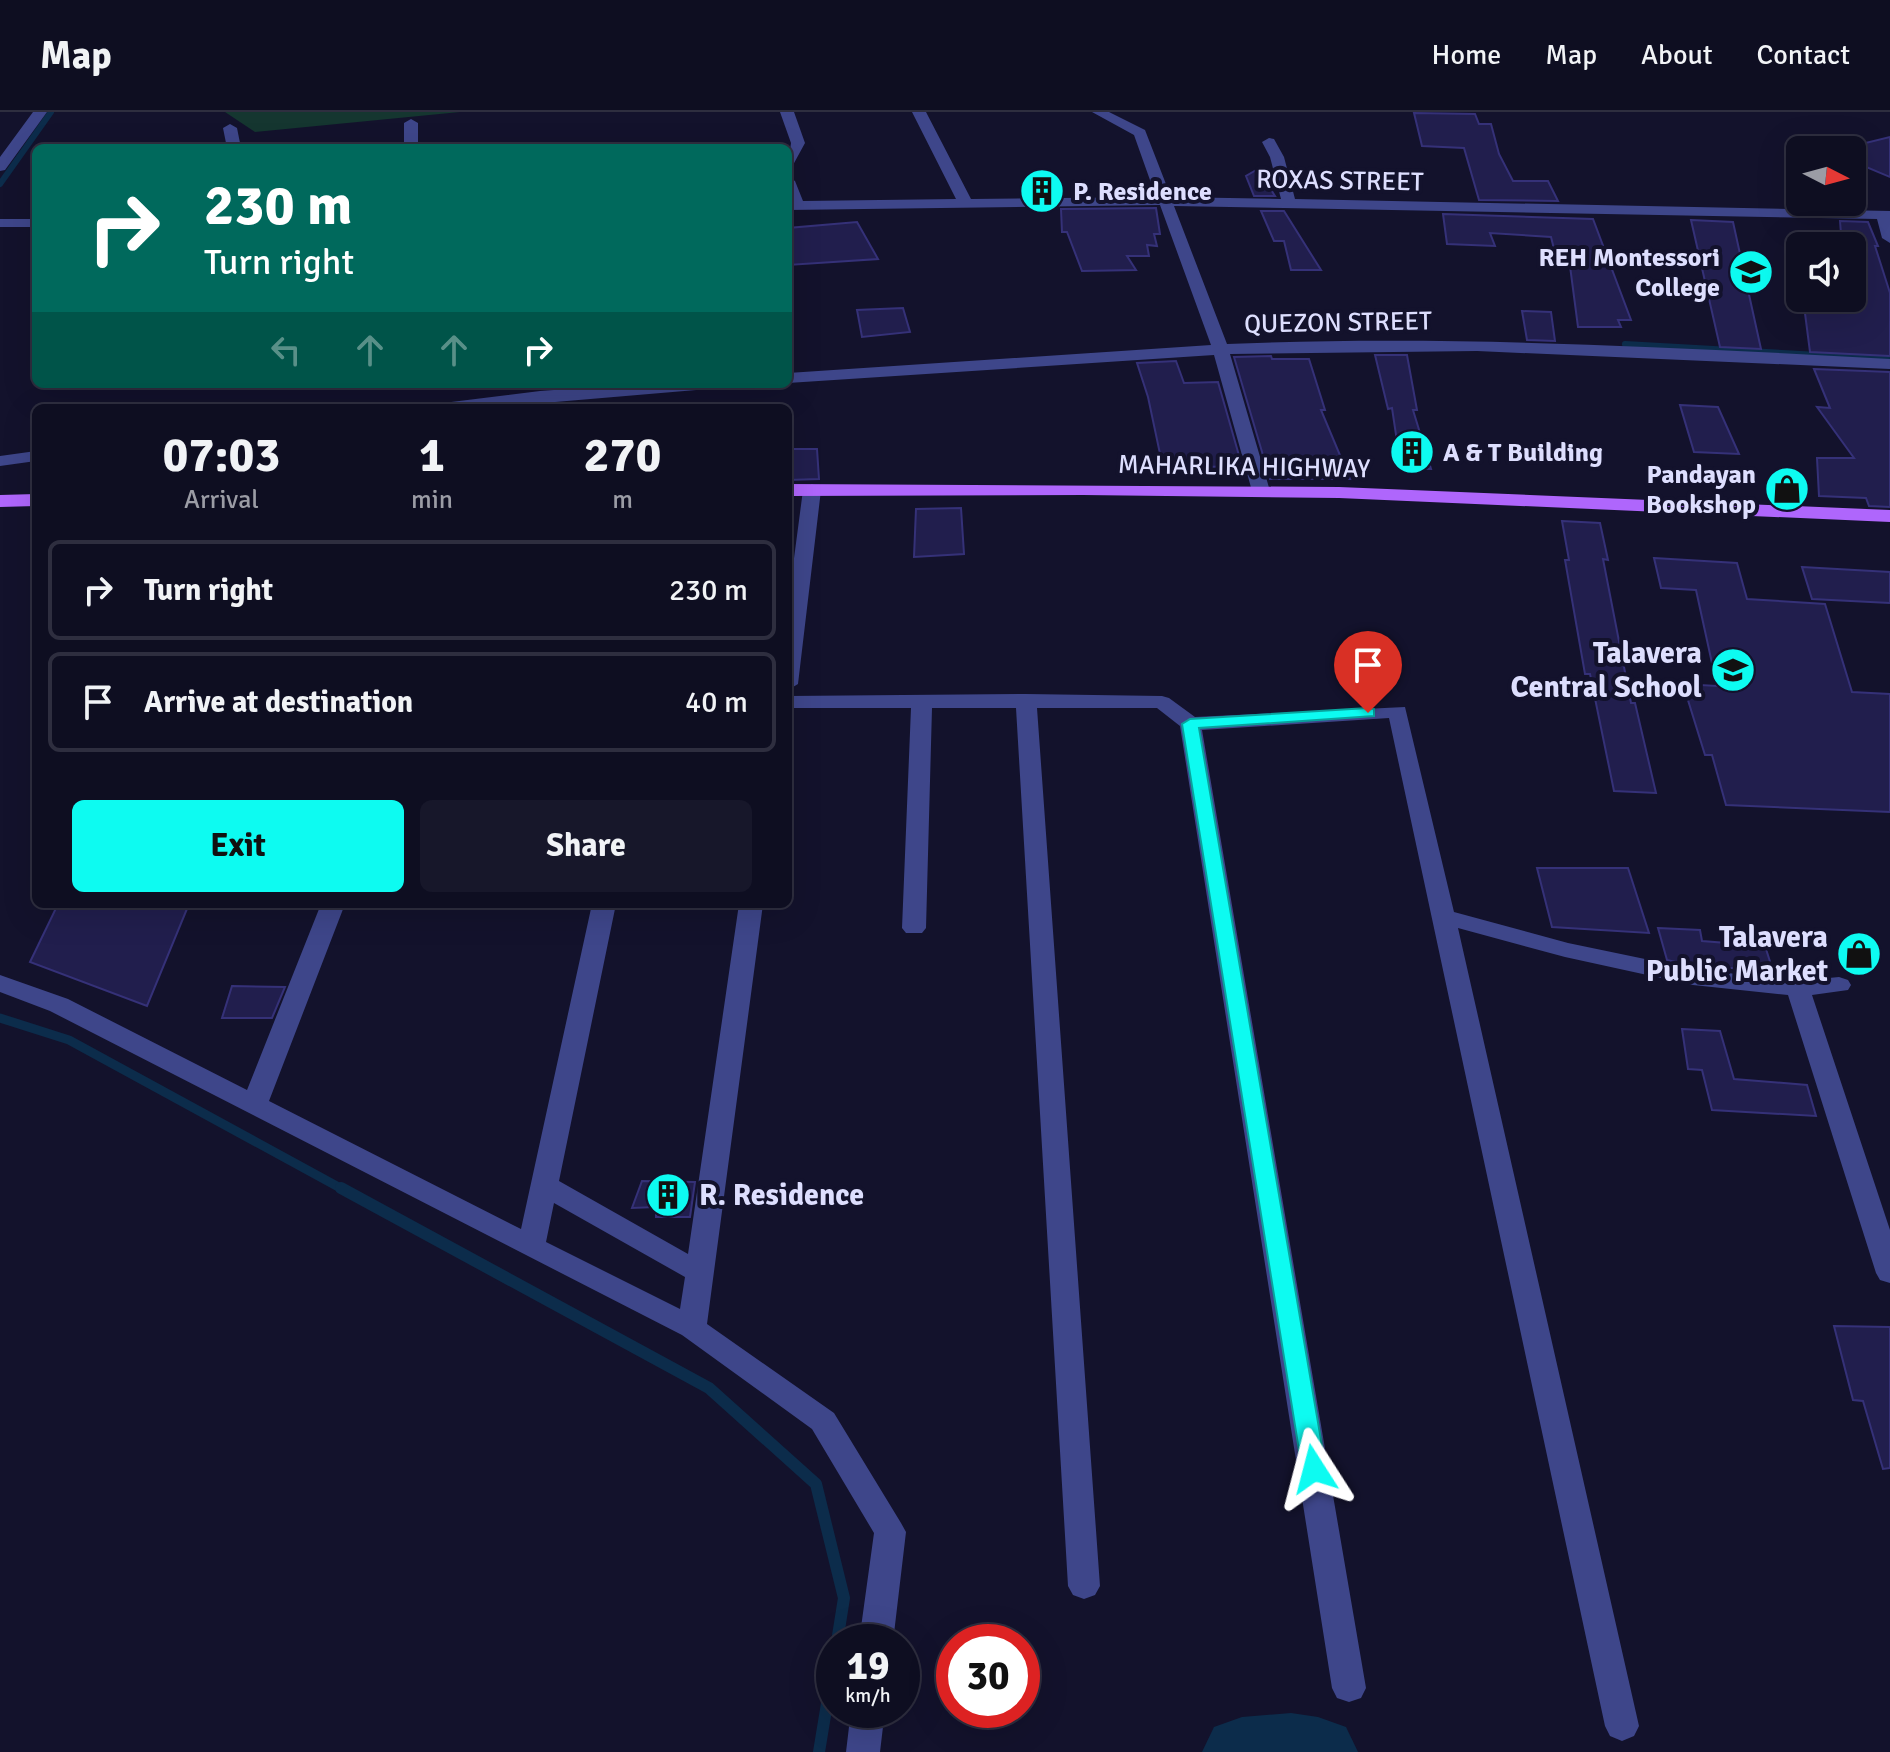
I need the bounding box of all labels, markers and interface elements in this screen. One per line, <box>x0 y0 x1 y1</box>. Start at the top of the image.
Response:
text: Map <box>40 32 112 79</box>
text: Home <box>1432 38 1501 72</box>
text: Map <box>1545 38 1597 72</box>
text: About <box>1641 38 1713 72</box>
text: Contact <box>1757 38 1850 72</box>
north arrow <box>1786 136 1866 216</box>
map controls <box>1786 136 1866 312</box>
street label: ROXAS STREET <box>1256 164 1424 198</box>
building icon: P. Residence <box>1018 167 1066 215</box>
text: 230 m <box>204 171 352 240</box>
icon: right <box>72 176 176 280</box>
place label: P. Residence <box>1073 176 1212 208</box>
button: sound <box>1786 232 1866 312</box>
text: Turn right <box>204 240 354 285</box>
place label: REH Montessori College <box>1538 242 1720 304</box>
school or university icon: REH Montessori College <box>1727 248 1775 296</box>
street label: QUEZON STREET <box>1244 305 1432 341</box>
icon: left <box>264 328 308 372</box>
icon: ahead <box>348 328 392 372</box>
icon: ahead <box>432 328 476 372</box>
icon: right <box>516 328 560 372</box>
text: 07:03 <box>163 426 280 485</box>
text: 1 <box>419 426 445 485</box>
text: 270 <box>584 426 661 485</box>
building icon: A & T Building <box>1388 428 1436 476</box>
place label: A & T Building <box>1443 437 1603 469</box>
street label: MAHARLIKA HIGHWAY <box>1117 449 1370 485</box>
place label: Pandayan Bookshop <box>1646 459 1756 521</box>
shop icon: Pandayan Bookshop <box>1763 465 1811 513</box>
text: Arrival <box>184 484 259 516</box>
text: min <box>411 484 453 516</box>
text: m <box>612 484 633 516</box>
icon: right <box>76 568 120 612</box>
text: Turn right <box>144 572 273 609</box>
text: 230 m <box>669 572 748 609</box>
pin <box>1334 631 1402 713</box>
place label: Talavera Central School <box>1510 635 1702 706</box>
icon: arrive <box>1346 643 1390 687</box>
school or university icon: Talavera Central School <box>1709 646 1757 694</box>
icon: arrive <box>76 680 120 724</box>
text: Arrive at destination <box>144 684 413 721</box>
text: 40 m <box>685 684 748 721</box>
button: Exit <box>72 800 404 892</box>
button: Share <box>420 800 752 892</box>
place label: Talavera Public Market <box>1646 919 1828 990</box>
shop icon: Talavera Public Market <box>1835 930 1883 978</box>
building icon: R. Residence <box>644 1171 692 1219</box>
place label: R. Residence <box>699 1177 864 1214</box>
position arrow <box>1272 1427 1356 1511</box>
speed limit sign: 30 <box>936 1624 1040 1728</box>
text: 19 <box>846 1641 890 1691</box>
text: km/h <box>845 1683 891 1708</box>

